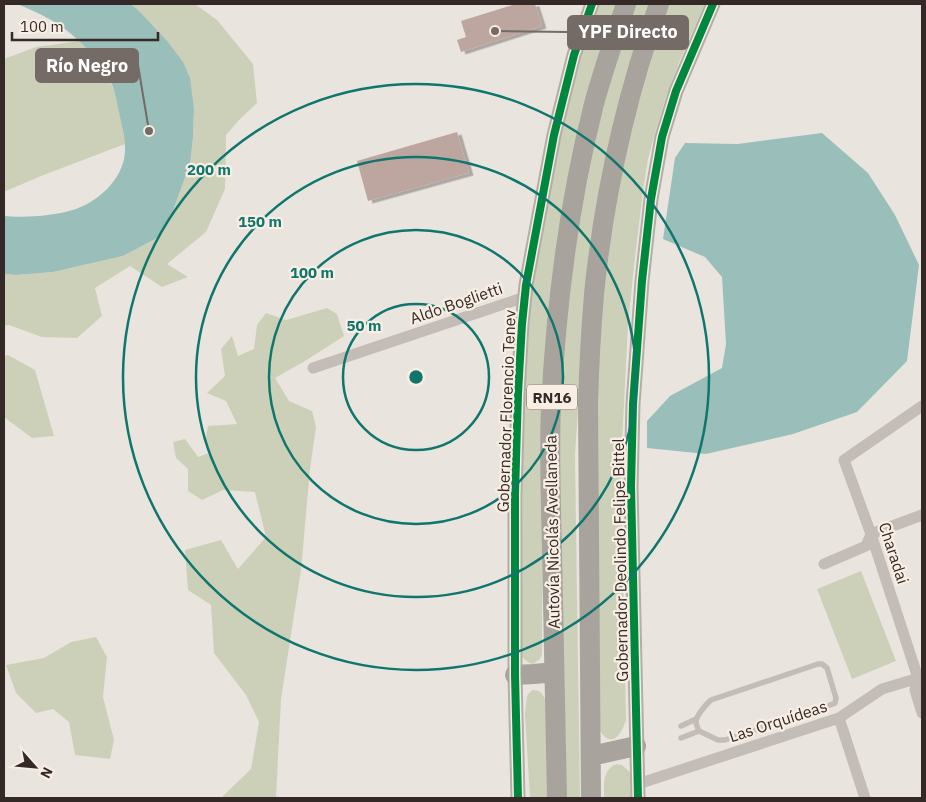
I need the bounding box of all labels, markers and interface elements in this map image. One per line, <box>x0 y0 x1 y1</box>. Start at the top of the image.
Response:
scale bar <box>12 10 159 42</box>
callout: YPF Directo <box>568 16 688 49</box>
text: 100 m <box>20 17 64 36</box>
text: YPF Directo <box>578 20 678 43</box>
callout: Río Negro <box>36 49 138 82</box>
text: Río Negro <box>46 54 128 77</box>
text: 200 m <box>187 160 231 179</box>
text: 150 m <box>238 212 282 231</box>
text: 100 m <box>290 263 334 282</box>
street label: Aldo Boglietti <box>407 278 505 328</box>
street label: Gobernador Florencio Tenev <box>492 309 520 513</box>
text: 50 m <box>347 316 381 335</box>
centre of rings <box>407 368 425 386</box>
road number: RN16 <box>527 384 577 410</box>
street label: Autovía Nicolás Avellaneda <box>540 434 564 629</box>
street label: Gobernador Deolindo Felipe Bittel <box>608 438 632 682</box>
street label: Charadai <box>875 520 913 586</box>
street label: Las Orquídeas <box>726 696 830 746</box>
north arrow <box>10 742 60 792</box>
text: N <box>36 764 57 782</box>

